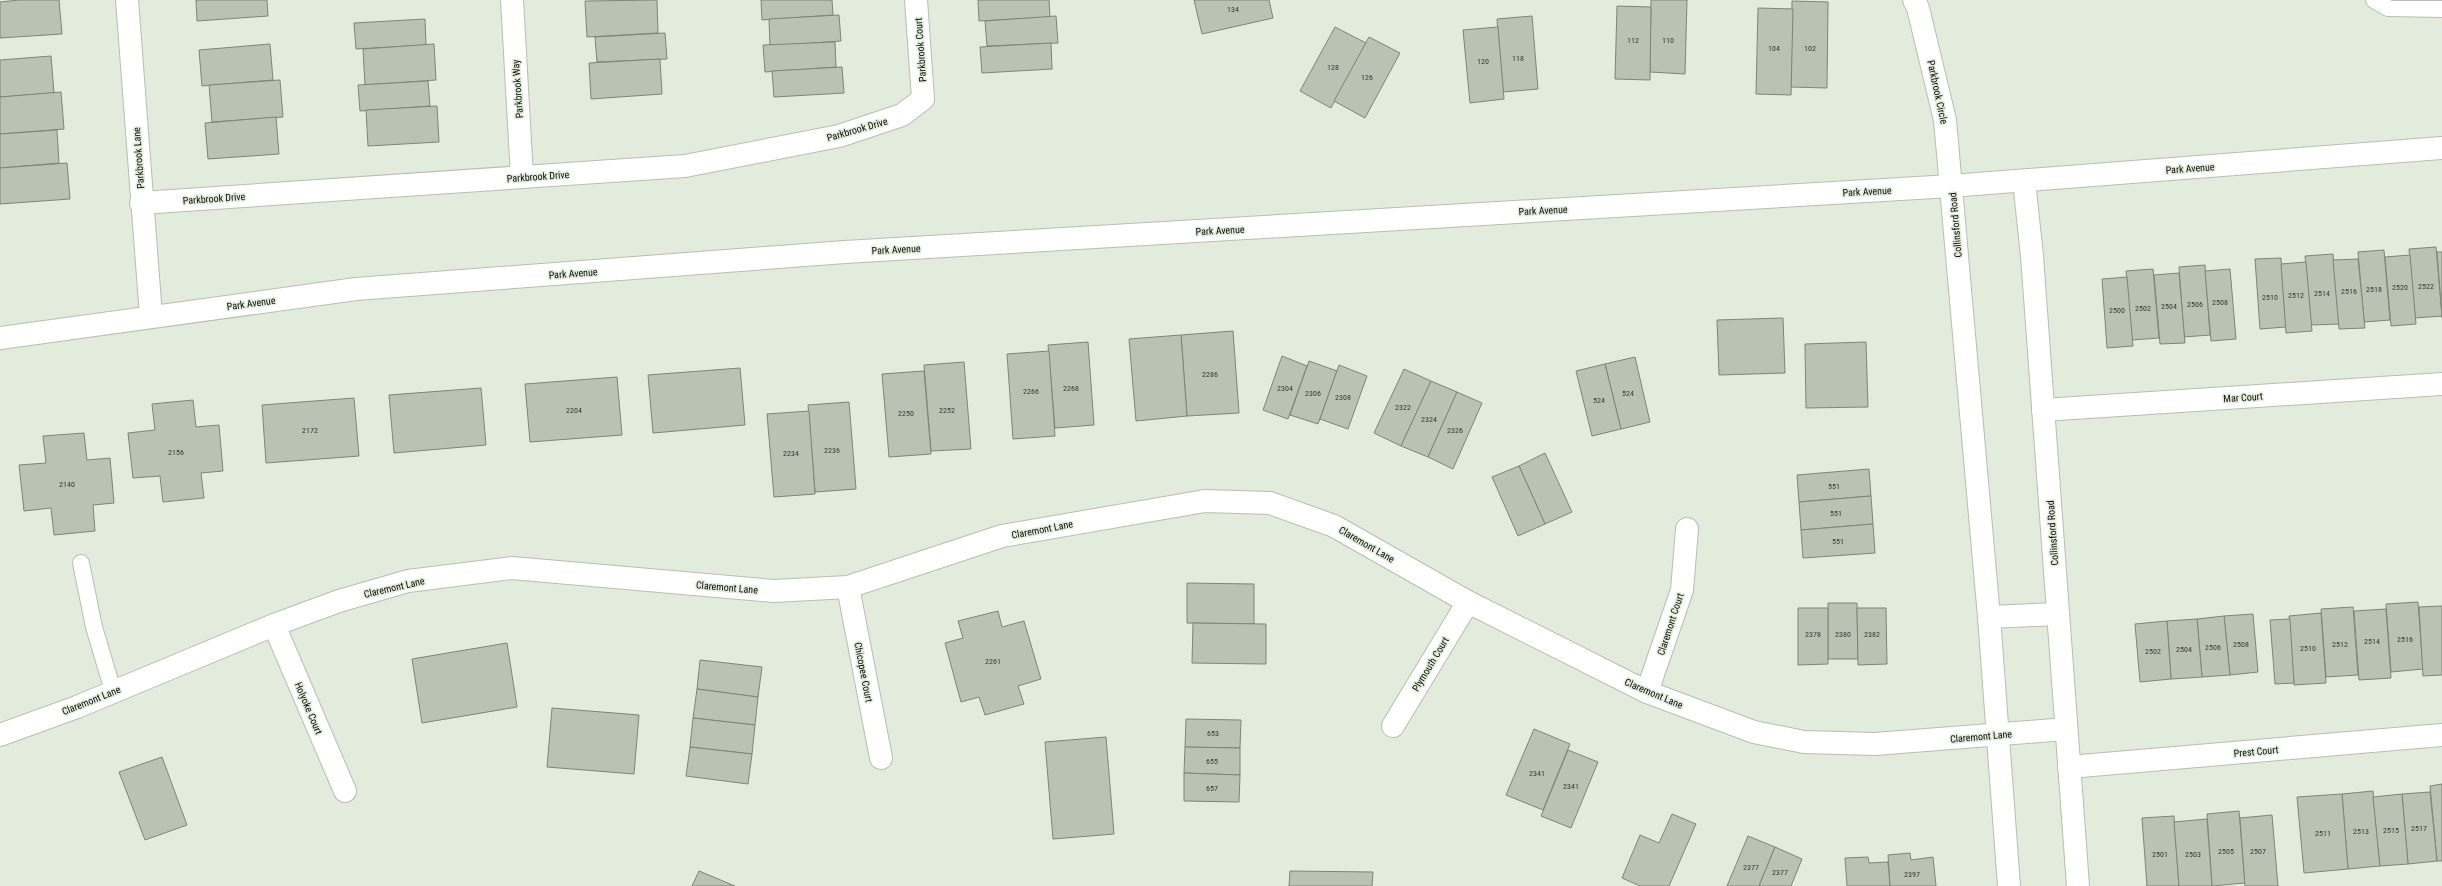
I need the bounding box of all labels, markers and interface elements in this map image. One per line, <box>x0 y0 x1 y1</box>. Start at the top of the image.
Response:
house number: 134 <box>1227 5 1239 14</box>
street label: Parkbrook Court <box>913 17 928 82</box>
house number: 112 <box>1627 36 1639 45</box>
house number: 110 <box>1662 36 1674 45</box>
house number: 104 <box>1768 44 1780 53</box>
house number: 102 <box>1804 44 1816 53</box>
house number: 118 <box>1512 54 1524 63</box>
house number: 120 <box>1477 57 1489 66</box>
street label: Parkbrook Way <box>510 59 525 119</box>
street label: Parkbrook Circle <box>1925 59 1950 125</box>
house number: 128 <box>1327 63 1339 72</box>
house number: 126 <box>1361 73 1373 82</box>
street label: Parkbrook Drive <box>826 115 889 143</box>
street label: Parkbrook Lane <box>131 127 146 189</box>
street label: Park Avenue <box>2165 161 2215 176</box>
street label: Parkbrook Drive <box>506 169 570 184</box>
street label: Park Avenue <box>1842 185 1892 198</box>
street label: Parkbrook Drive <box>182 191 246 206</box>
street label: Collinsford Road <box>1947 192 1964 258</box>
street label: Park Avenue <box>1518 204 1568 217</box>
street label: Park Avenue <box>1195 224 1245 237</box>
street label: Park Avenue <box>871 243 921 256</box>
street label: Park Avenue <box>548 266 598 281</box>
house number: 2522 <box>2418 282 2434 291</box>
house number: 2520 <box>2392 283 2408 292</box>
house number: 2518 <box>2366 285 2382 294</box>
house number: 2516 <box>2341 287 2357 296</box>
house number: 2514 <box>2314 289 2330 298</box>
house number: 2512 <box>2288 291 2304 300</box>
house number: 2510 <box>2262 293 2278 302</box>
street label: Park Avenue <box>226 295 276 312</box>
house number: 2508 <box>2212 298 2228 307</box>
house number: 2506 <box>2187 300 2203 309</box>
house number: 2504 <box>2161 302 2177 311</box>
house number: 2502 <box>2135 304 2151 313</box>
house number: 2500 <box>2109 306 2125 315</box>
house number: 2286 <box>1202 370 1218 379</box>
house number: 2268 <box>1063 384 1079 393</box>
house number: 2304 <box>1277 384 1293 393</box>
house number: 2266 <box>1023 387 1039 396</box>
house number: 2306 <box>1305 389 1321 398</box>
house number: 524 <box>1622 389 1634 398</box>
street label: Mar Court <box>2223 391 2263 404</box>
house number: 2308 <box>1335 393 1351 402</box>
house number: 524 <box>1593 396 1605 405</box>
house number: 2322 <box>1395 403 1411 412</box>
house number: 2204 <box>566 406 582 415</box>
house number: 2252 <box>939 406 955 415</box>
house number: 2250 <box>898 409 914 418</box>
house number: 2324 <box>1421 415 1437 424</box>
house number: 2172 <box>302 426 318 435</box>
house number: 2326 <box>1447 426 1463 435</box>
house number: 2236 <box>824 446 840 455</box>
house number: 2156 <box>168 448 184 457</box>
house number: 2234 <box>783 449 799 458</box>
house number: 2140 <box>59 480 75 489</box>
house number: 551 <box>1828 482 1840 491</box>
street label: Collinsford Road <box>2045 500 2060 566</box>
house number: 551 <box>1830 509 1842 518</box>
street label: Claremont Lane <box>1011 518 1074 541</box>
street label: Claremont Lane <box>1337 524 1397 565</box>
house number: 551 <box>1832 537 1844 546</box>
street label: Claremont Lane <box>363 575 426 600</box>
street label: Claremont Lane <box>696 579 759 596</box>
street label: Claremont Court <box>1655 592 1686 657</box>
house number: 2378 <box>1805 630 1821 639</box>
house number: 2380 <box>1835 630 1851 639</box>
house number: 2382 <box>1864 630 1880 639</box>
street label: Plymouth Court <box>1410 635 1451 693</box>
house number: 2516 <box>2397 635 2413 644</box>
house number: 2514 <box>2364 637 2380 646</box>
house number: 2508 <box>2233 640 2249 649</box>
house number: 2512 <box>2332 640 2348 649</box>
street label: Chicopee Court <box>852 641 875 703</box>
house number: 2506 <box>2205 643 2221 652</box>
house number: 2510 <box>2300 644 2316 653</box>
house number: 2504 <box>2176 645 2192 654</box>
house number: 2502 <box>2145 647 2161 656</box>
house number: 2261 <box>985 657 1001 666</box>
street label: Claremont Lane <box>1623 676 1685 711</box>
street label: Holyoke Court <box>293 680 325 736</box>
street label: Claremont Lane <box>60 684 122 717</box>
street label: Claremont Lane <box>1950 728 2013 745</box>
house number: 653 <box>1207 729 1219 738</box>
street label: Prest Court <box>2233 744 2279 759</box>
house number: 655 <box>1206 757 1218 766</box>
house number: 2341 <box>1529 769 1545 778</box>
house number: 2341 <box>1563 782 1579 791</box>
house number: 657 <box>1206 784 1218 793</box>
house number: 2517 <box>2411 824 2427 833</box>
house number: 2515 <box>2383 826 2399 835</box>
house number: 2513 <box>2353 827 2369 836</box>
house number: 2511 <box>2315 829 2331 838</box>
house number: 2505 <box>2218 847 2234 856</box>
house number: 2507 <box>2250 847 2266 856</box>
house number: 2501 <box>2152 850 2168 859</box>
house number: 2503 <box>2185 850 2201 859</box>
house number: 2377 <box>1743 863 1759 872</box>
house number: 2377 <box>1772 868 1788 877</box>
house number: 2397 <box>1904 870 1920 879</box>

